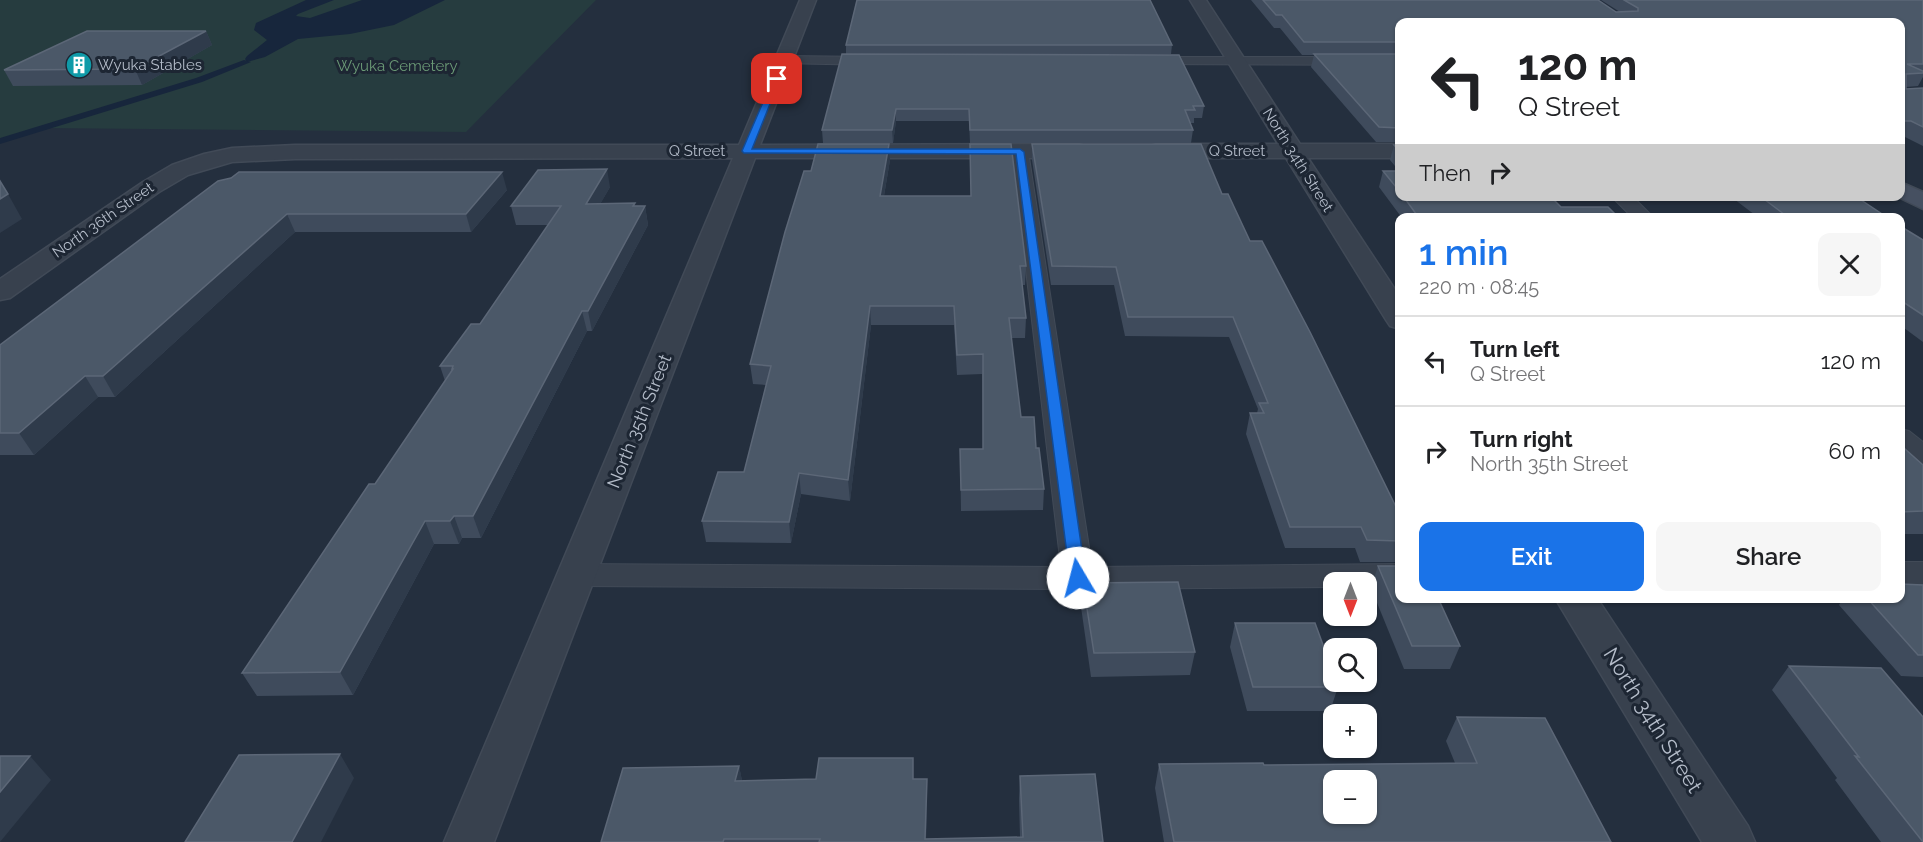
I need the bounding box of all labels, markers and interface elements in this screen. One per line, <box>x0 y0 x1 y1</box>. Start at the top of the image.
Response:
text: 120 m <box>1518 41 1637 90</box>
icon: left <box>1419 42 1497 120</box>
building icon: Wyuka Stables <box>64 50 94 80</box>
pin <box>751 53 802 104</box>
place label: Wyuka Stables <box>98 56 202 74</box>
park label: Wyuka Cemetery <box>336 57 458 75</box>
icon: arrive <box>760 62 793 95</box>
text: Q Street <box>1518 91 1620 122</box>
street label: North 34th Street <box>1259 105 1337 215</box>
street label: Q Street <box>669 142 725 160</box>
street label: Q Street <box>1209 142 1265 160</box>
icon: right <box>1483 156 1516 189</box>
text: Then <box>1419 160 1471 186</box>
street label: North 36th Street <box>49 178 157 262</box>
text: 1 min <box>1419 231 1508 273</box>
button: close <box>1818 233 1881 296</box>
text: 220 m · 08:45 <box>1419 275 1539 299</box>
text: Turn left <box>1470 336 1560 362</box>
icon: left <box>1419 345 1452 378</box>
text: 120 m <box>1821 348 1881 374</box>
street label: North 35th Street <box>603 351 675 491</box>
text: Q Street <box>1470 362 1546 386</box>
text: Turn right <box>1470 426 1573 452</box>
icon: right <box>1419 435 1452 468</box>
text: 60 m <box>1828 438 1881 464</box>
text: North 35th Street <box>1470 452 1628 476</box>
button: Exit <box>1419 522 1644 591</box>
button: Share <box>1656 522 1881 591</box>
position arrow <box>1046 546 1110 610</box>
north arrow <box>1323 572 1377 626</box>
map controls <box>1323 572 1377 824</box>
button: search <box>1323 638 1377 692</box>
street label: North 34th Street <box>1598 643 1708 797</box>
button: + <box>1323 704 1377 758</box>
button: − <box>1323 770 1377 824</box>

